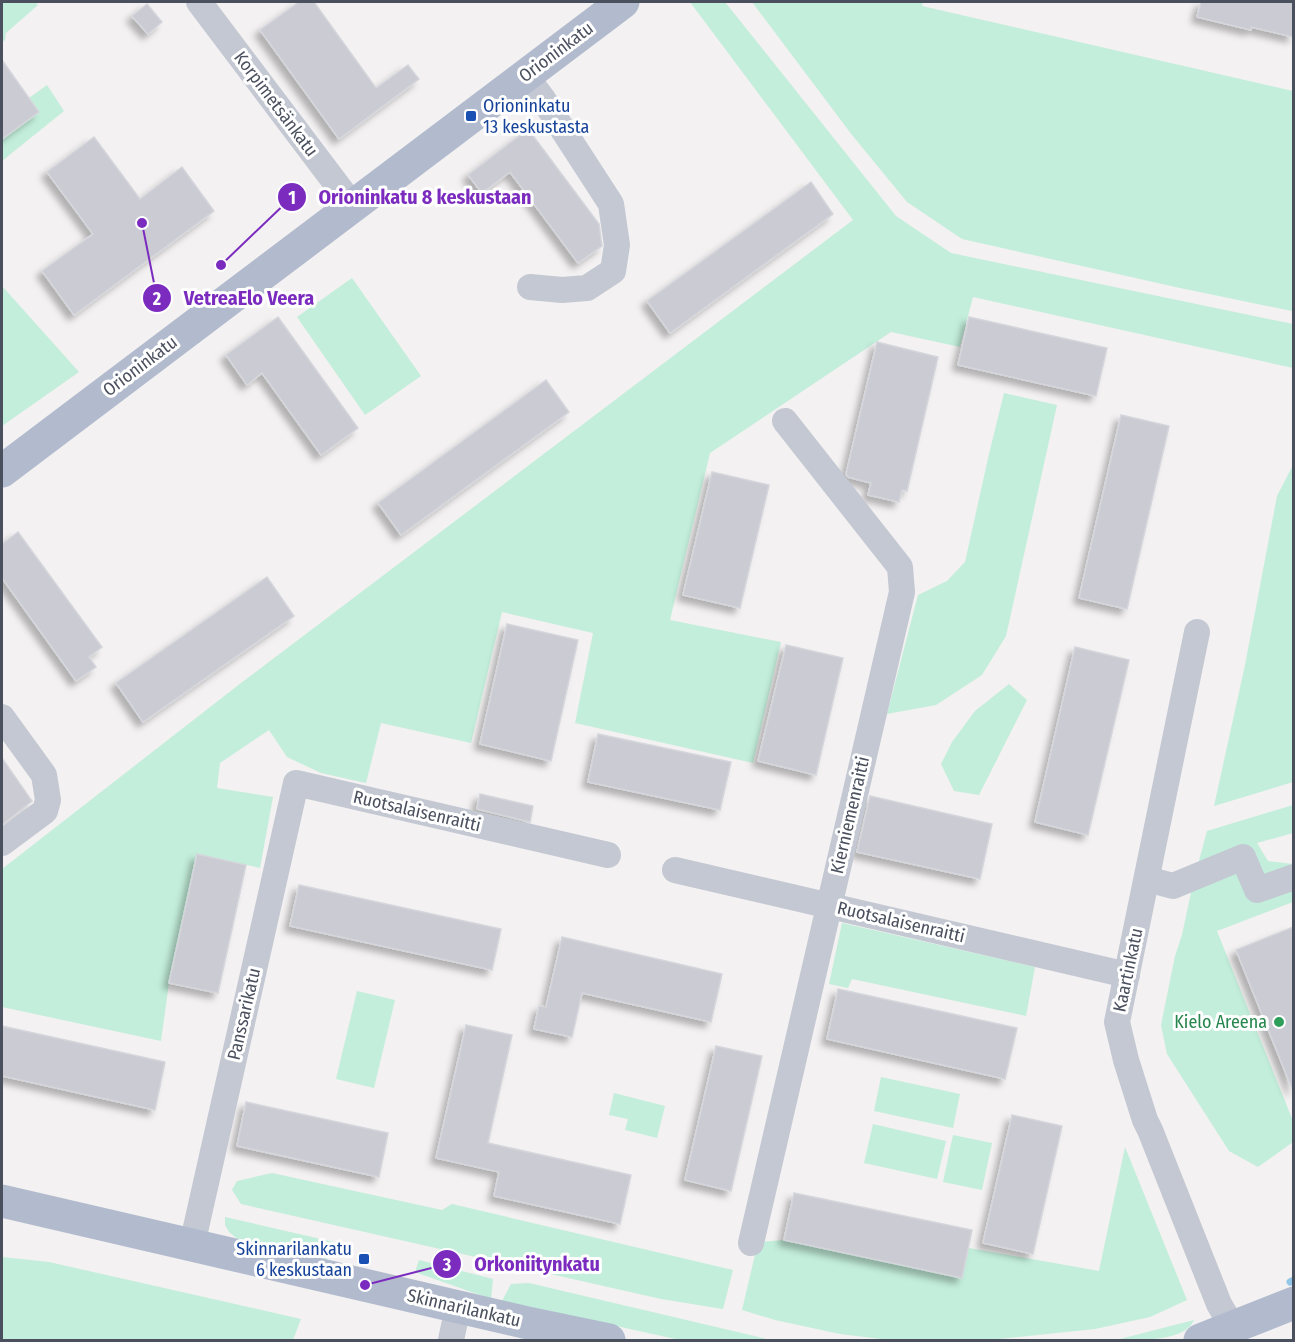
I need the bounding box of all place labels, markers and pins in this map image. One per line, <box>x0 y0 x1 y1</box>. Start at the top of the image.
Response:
place label: Orioninkatu 13 keskustasta <box>483 95 589 138</box>
marker: Orioninkatu 13 keskustasta <box>464 109 478 123</box>
callout: Orioninkatu 8 keskustaan <box>277 178 544 216</box>
callout: VetreaElo Veera <box>142 279 327 317</box>
place label: Kielo Areena <box>1174 1011 1267 1033</box>
marker: Kielo Areena <box>1272 1015 1286 1029</box>
place label: Skinnarilankatu 6 keskustaan <box>236 1238 352 1281</box>
callout: Orkoniitynkatu <box>432 1245 612 1283</box>
marker: Skinnarilankatu 6 keskustaan <box>357 1252 371 1266</box>

